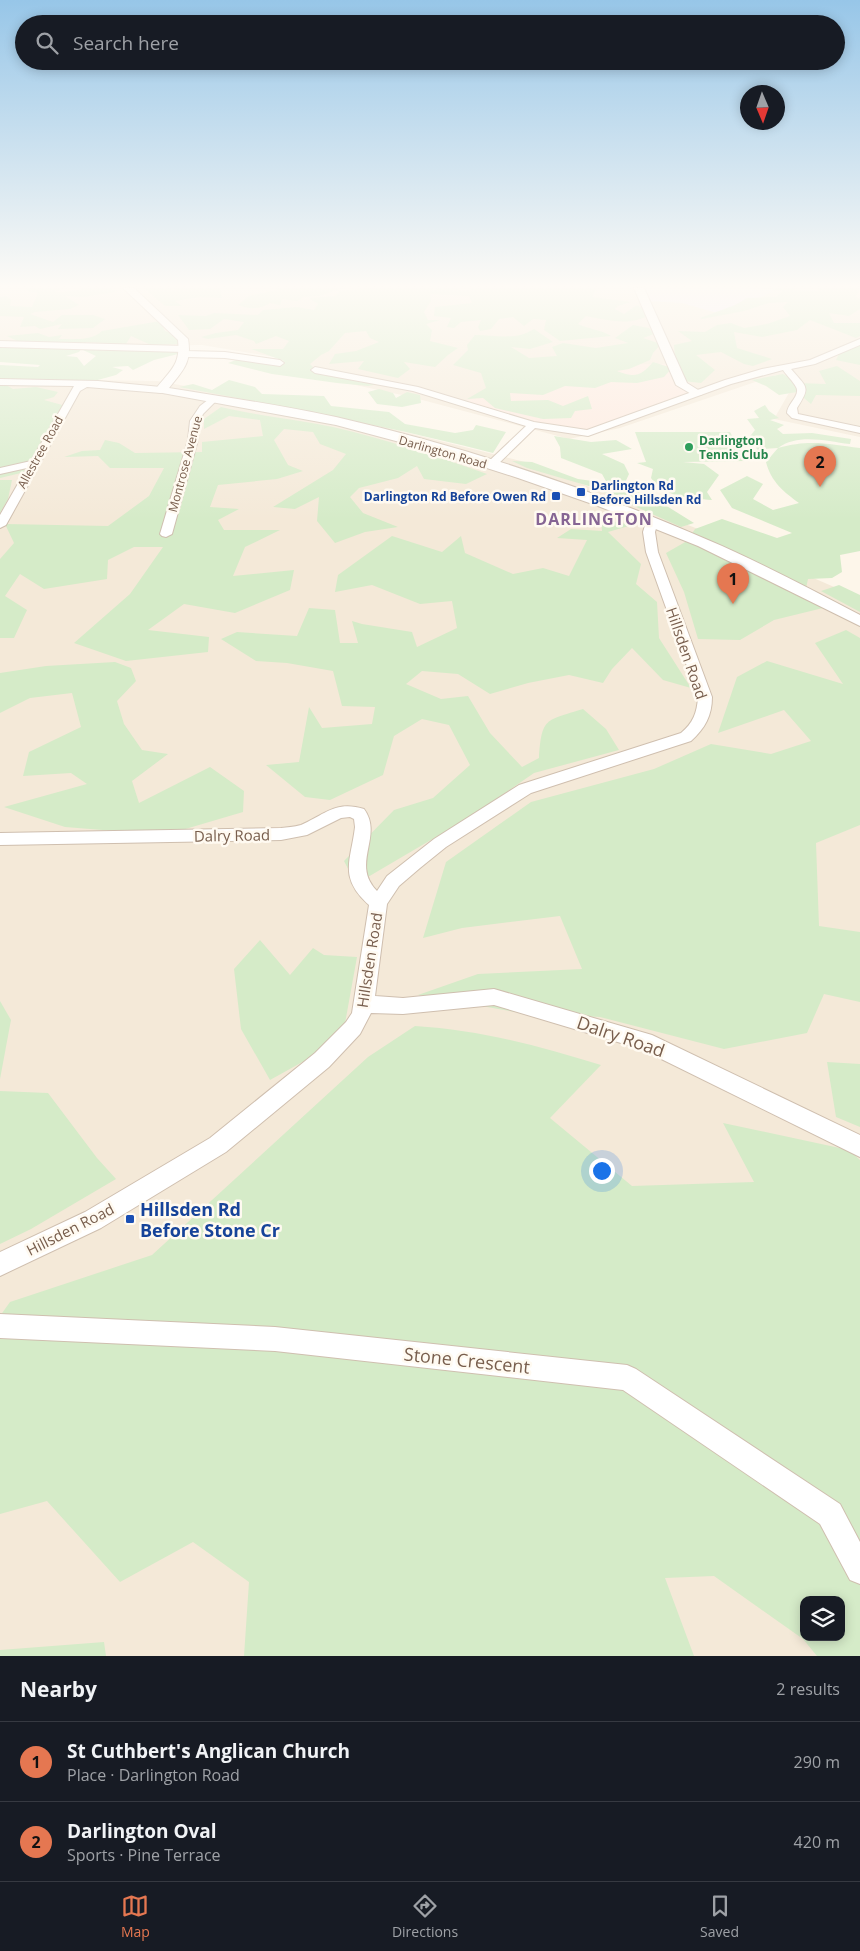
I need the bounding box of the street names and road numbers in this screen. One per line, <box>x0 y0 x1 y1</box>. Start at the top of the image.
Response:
street label: Allestree Road <box>13 413 67 491</box>
street label: Montrose Avenue <box>164 414 206 514</box>
street label: Darlington Road <box>397 431 489 473</box>
street label: Hillsden Road <box>662 604 712 702</box>
street label: Dalry Road <box>194 824 270 846</box>
street label: Hillsden Road <box>352 911 386 1009</box>
street label: Dalry Road <box>574 1010 668 1062</box>
street label: Hillsden Road <box>23 1198 117 1260</box>
street label: Stone Crescent <box>403 1341 531 1379</box>

